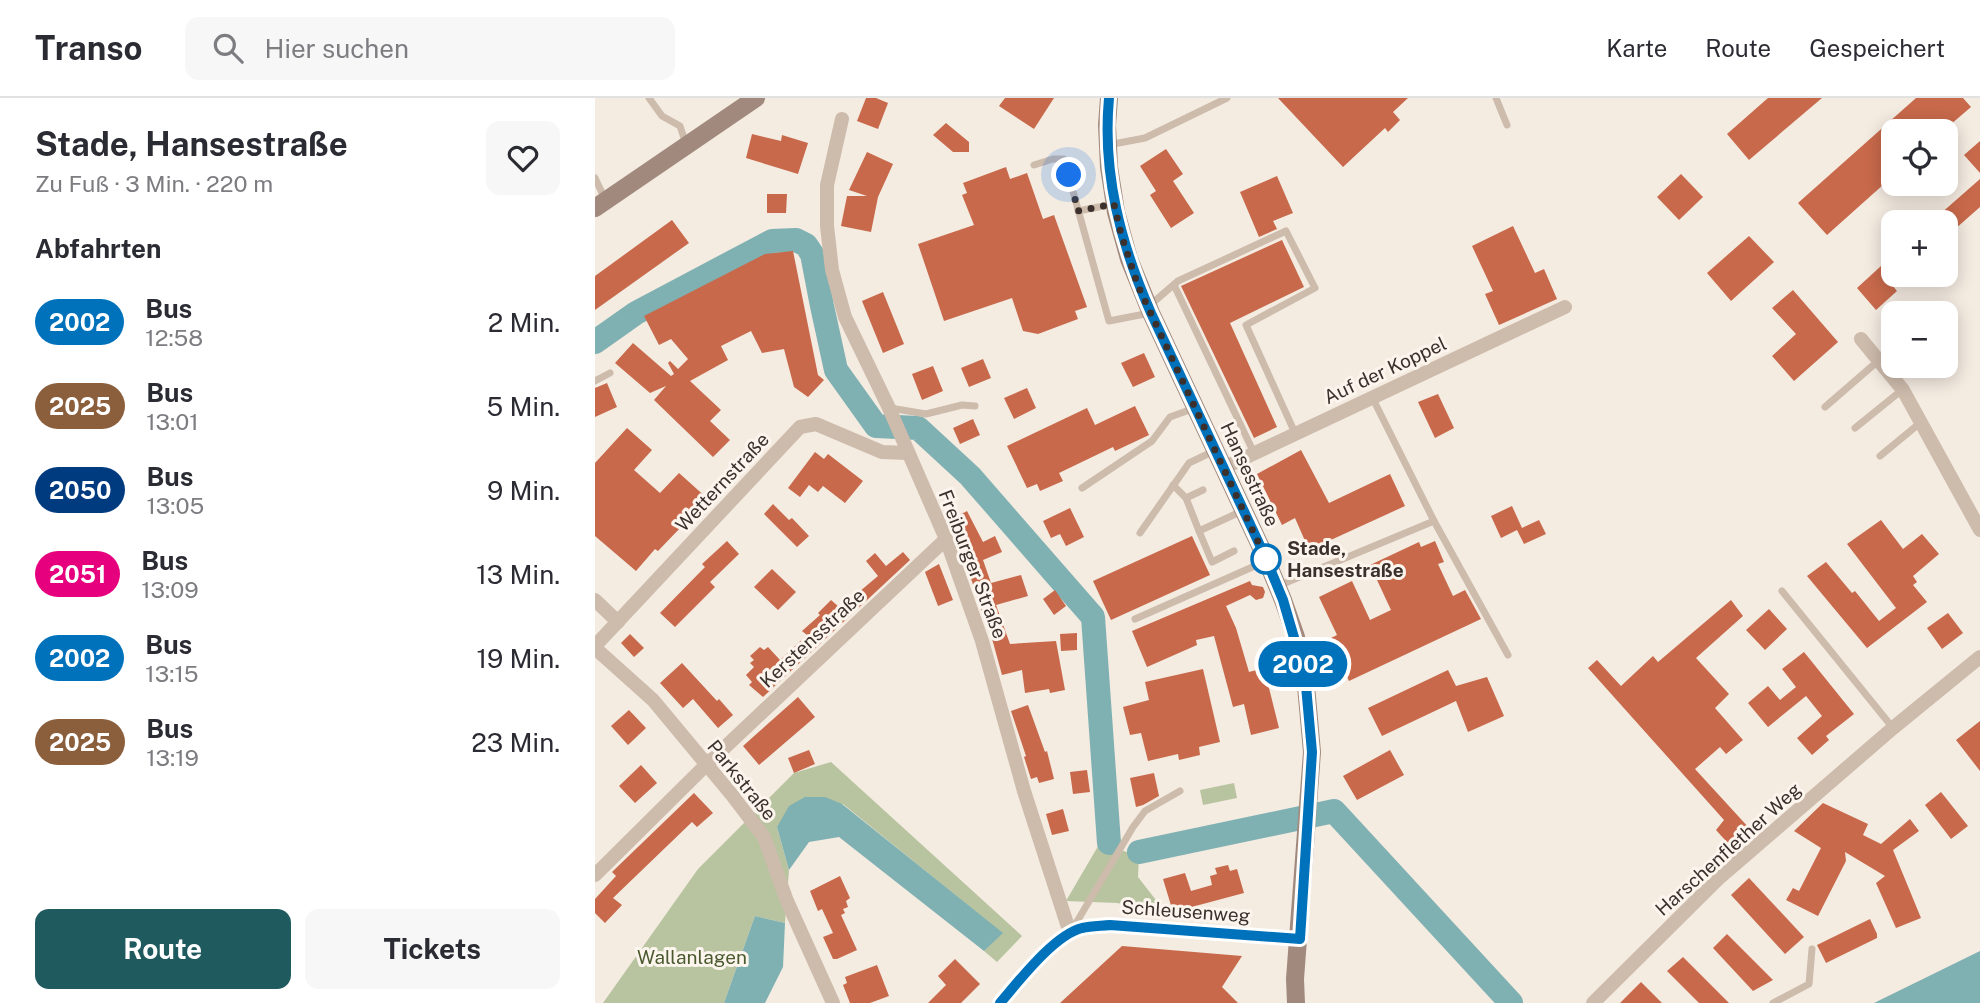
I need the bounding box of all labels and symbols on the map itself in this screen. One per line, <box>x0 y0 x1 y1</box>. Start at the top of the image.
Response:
your location <box>1051 157 1086 192</box>
street label: Auf der Koppel <box>1320 332 1450 408</box>
street label: Hansestraße <box>1216 418 1284 530</box>
street label: Wetternstraße <box>671 428 773 536</box>
street label: Freiburger Straße <box>935 487 1011 641</box>
place label: Stade, Hansestraße <box>1287 537 1404 581</box>
marker: Stade, Hansestraße <box>1251 544 1281 574</box>
street label: Kerstensstraße <box>755 584 869 692</box>
line badge: 2002 <box>1254 641 1352 687</box>
street label: Parkstraße <box>703 736 781 824</box>
street label: Harschenflether Weg <box>1651 778 1805 920</box>
street label: Schleusenweg <box>1121 896 1251 926</box>
park label: Wallanlagen <box>637 946 747 968</box>

